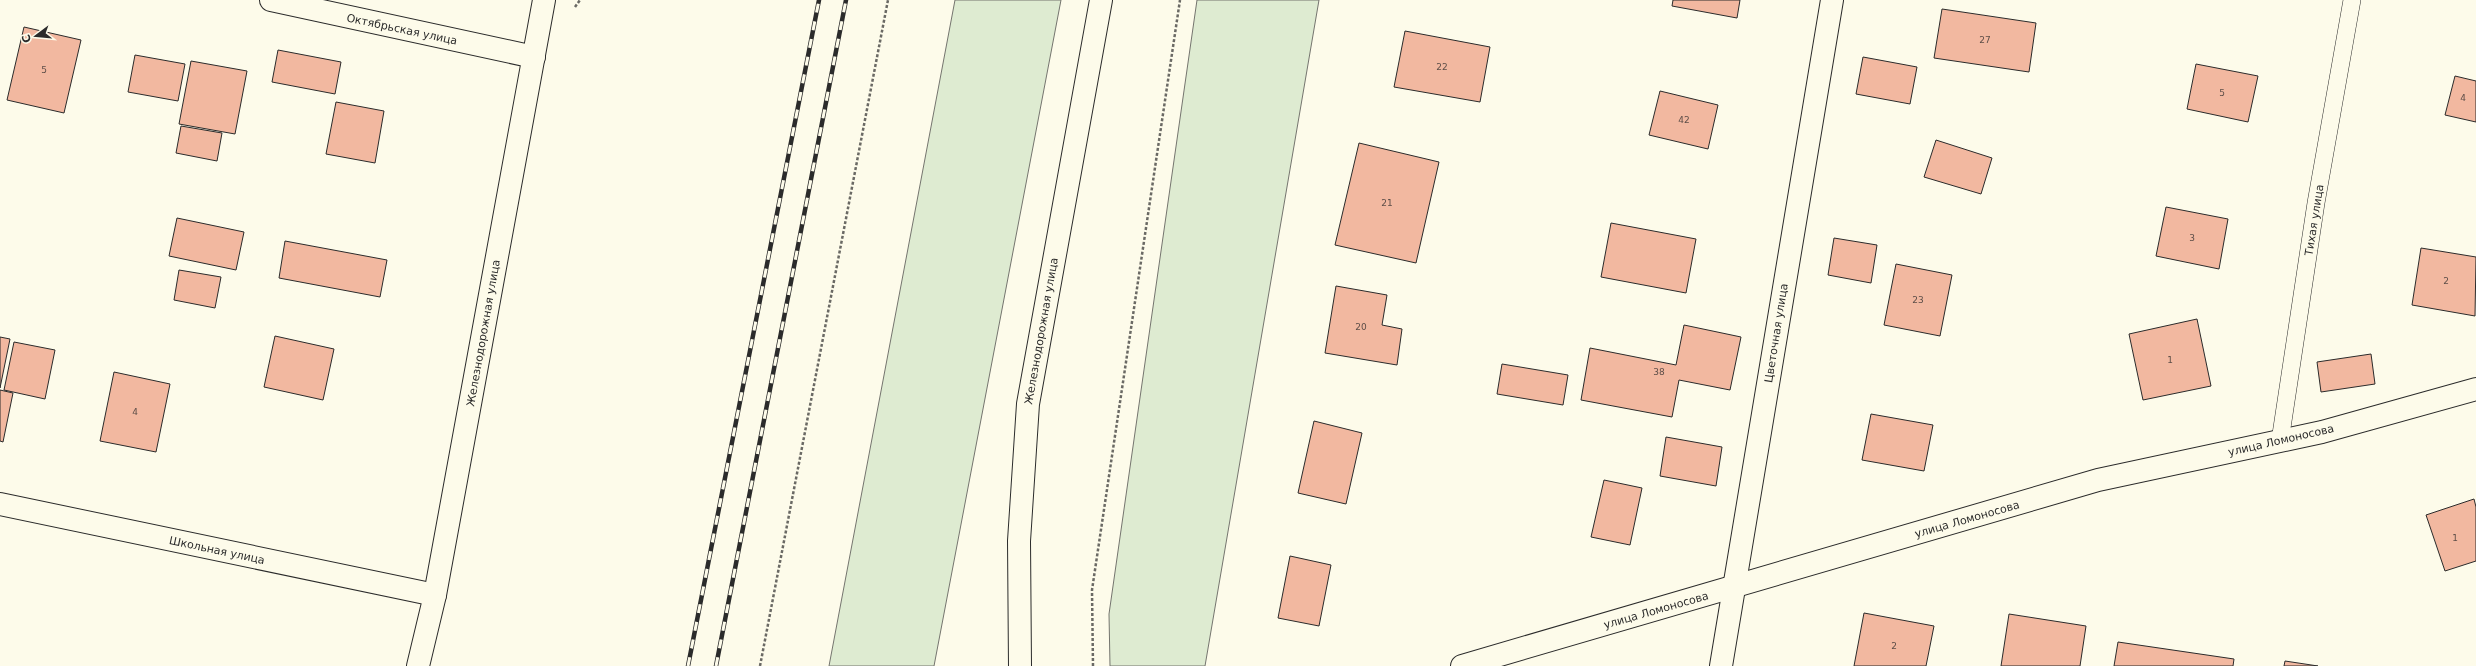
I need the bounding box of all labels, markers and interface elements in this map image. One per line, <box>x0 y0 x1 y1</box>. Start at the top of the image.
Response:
street label: Октябрьская улица <box>345 11 459 48</box>
north arrow <box>16 16 56 56</box>
text: С <box>20 33 34 44</box>
house number: 27 <box>1979 35 1991 45</box>
house number: 22 <box>1436 62 1448 72</box>
house number: 5 <box>41 65 47 75</box>
house number: 5 <box>2219 88 2225 98</box>
house number: 4 <box>2460 93 2466 103</box>
house number: 42 <box>1678 115 1690 125</box>
street label: Тихая улица <box>2302 183 2327 258</box>
house number: 21 <box>1381 198 1393 208</box>
house number: 3 <box>2189 233 2195 243</box>
street label: Железнодорожная улица <box>1022 257 1061 406</box>
street label: Железнодорожная улица <box>464 259 503 408</box>
house number: 2 <box>2443 276 2449 286</box>
street label: Цветочная улица <box>1762 282 1791 384</box>
house number: 23 <box>1912 295 1924 305</box>
house number: 20 <box>1355 322 1367 332</box>
house number: 1 <box>2167 355 2173 365</box>
house number: 38 <box>1653 367 1665 377</box>
house number: 4 <box>132 407 138 417</box>
street label: улица Ломоносова <box>2227 422 2335 459</box>
street label: улица Ломоносова <box>1913 498 2021 541</box>
house number: 1 <box>2452 533 2458 543</box>
street label: Школьная улица <box>168 534 266 567</box>
street label: улица Ломоносова <box>1602 589 1710 632</box>
house number: 2 <box>1891 641 1897 651</box>

